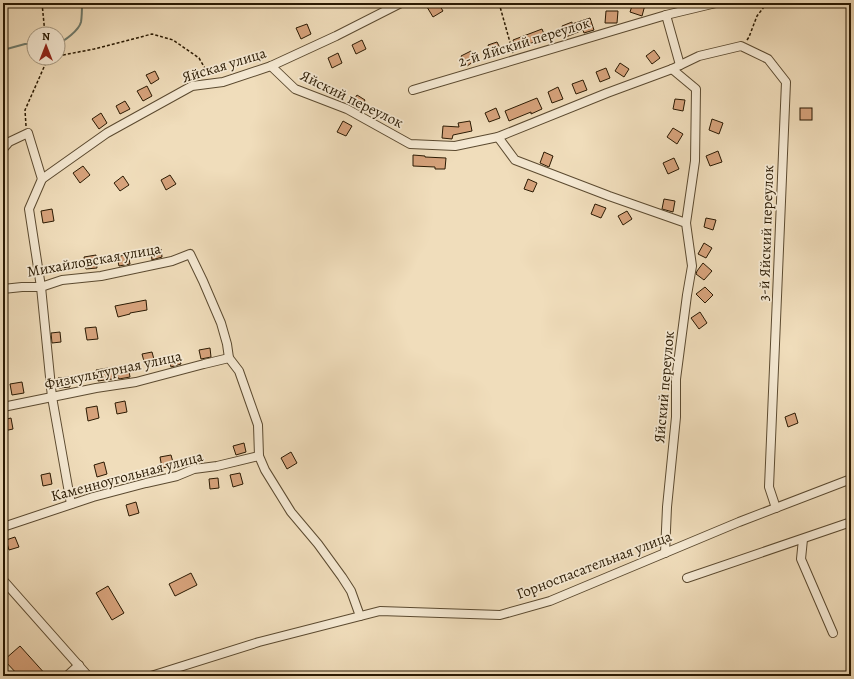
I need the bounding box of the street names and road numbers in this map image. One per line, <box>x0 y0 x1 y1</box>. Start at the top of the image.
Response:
street label: 2-й Яйский переулок <box>456 12 593 72</box>
street label: Яйская улица <box>179 43 269 87</box>
street label: Яйский переулок <box>297 65 407 133</box>
street label: 3-й Яйский переулок <box>754 164 778 301</box>
street label: Михайловская улица <box>25 238 163 282</box>
street label: Яйский переулок <box>649 330 679 444</box>
street label: Физкультурная улица <box>43 346 184 394</box>
street label: Каменноугольная улица <box>49 446 205 506</box>
street label: Горноспасательная улица <box>513 526 675 604</box>

